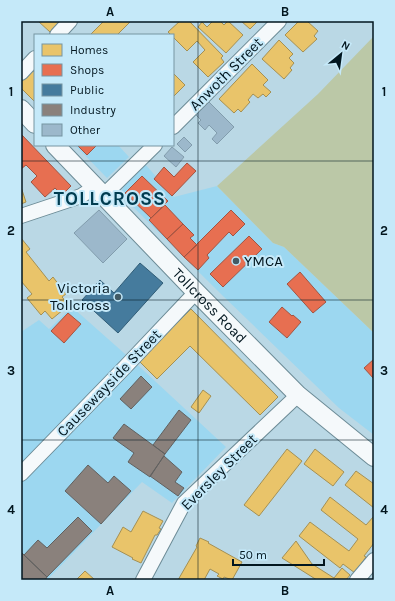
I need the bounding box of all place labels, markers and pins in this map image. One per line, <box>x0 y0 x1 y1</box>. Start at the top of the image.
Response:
place label: YMCA <box>244 252 283 270</box>
marker: YMCA <box>231 256 241 266</box>
place label: Victoria Tollcross <box>50 279 110 314</box>
marker: Victoria Tollcross <box>113 292 123 302</box>

